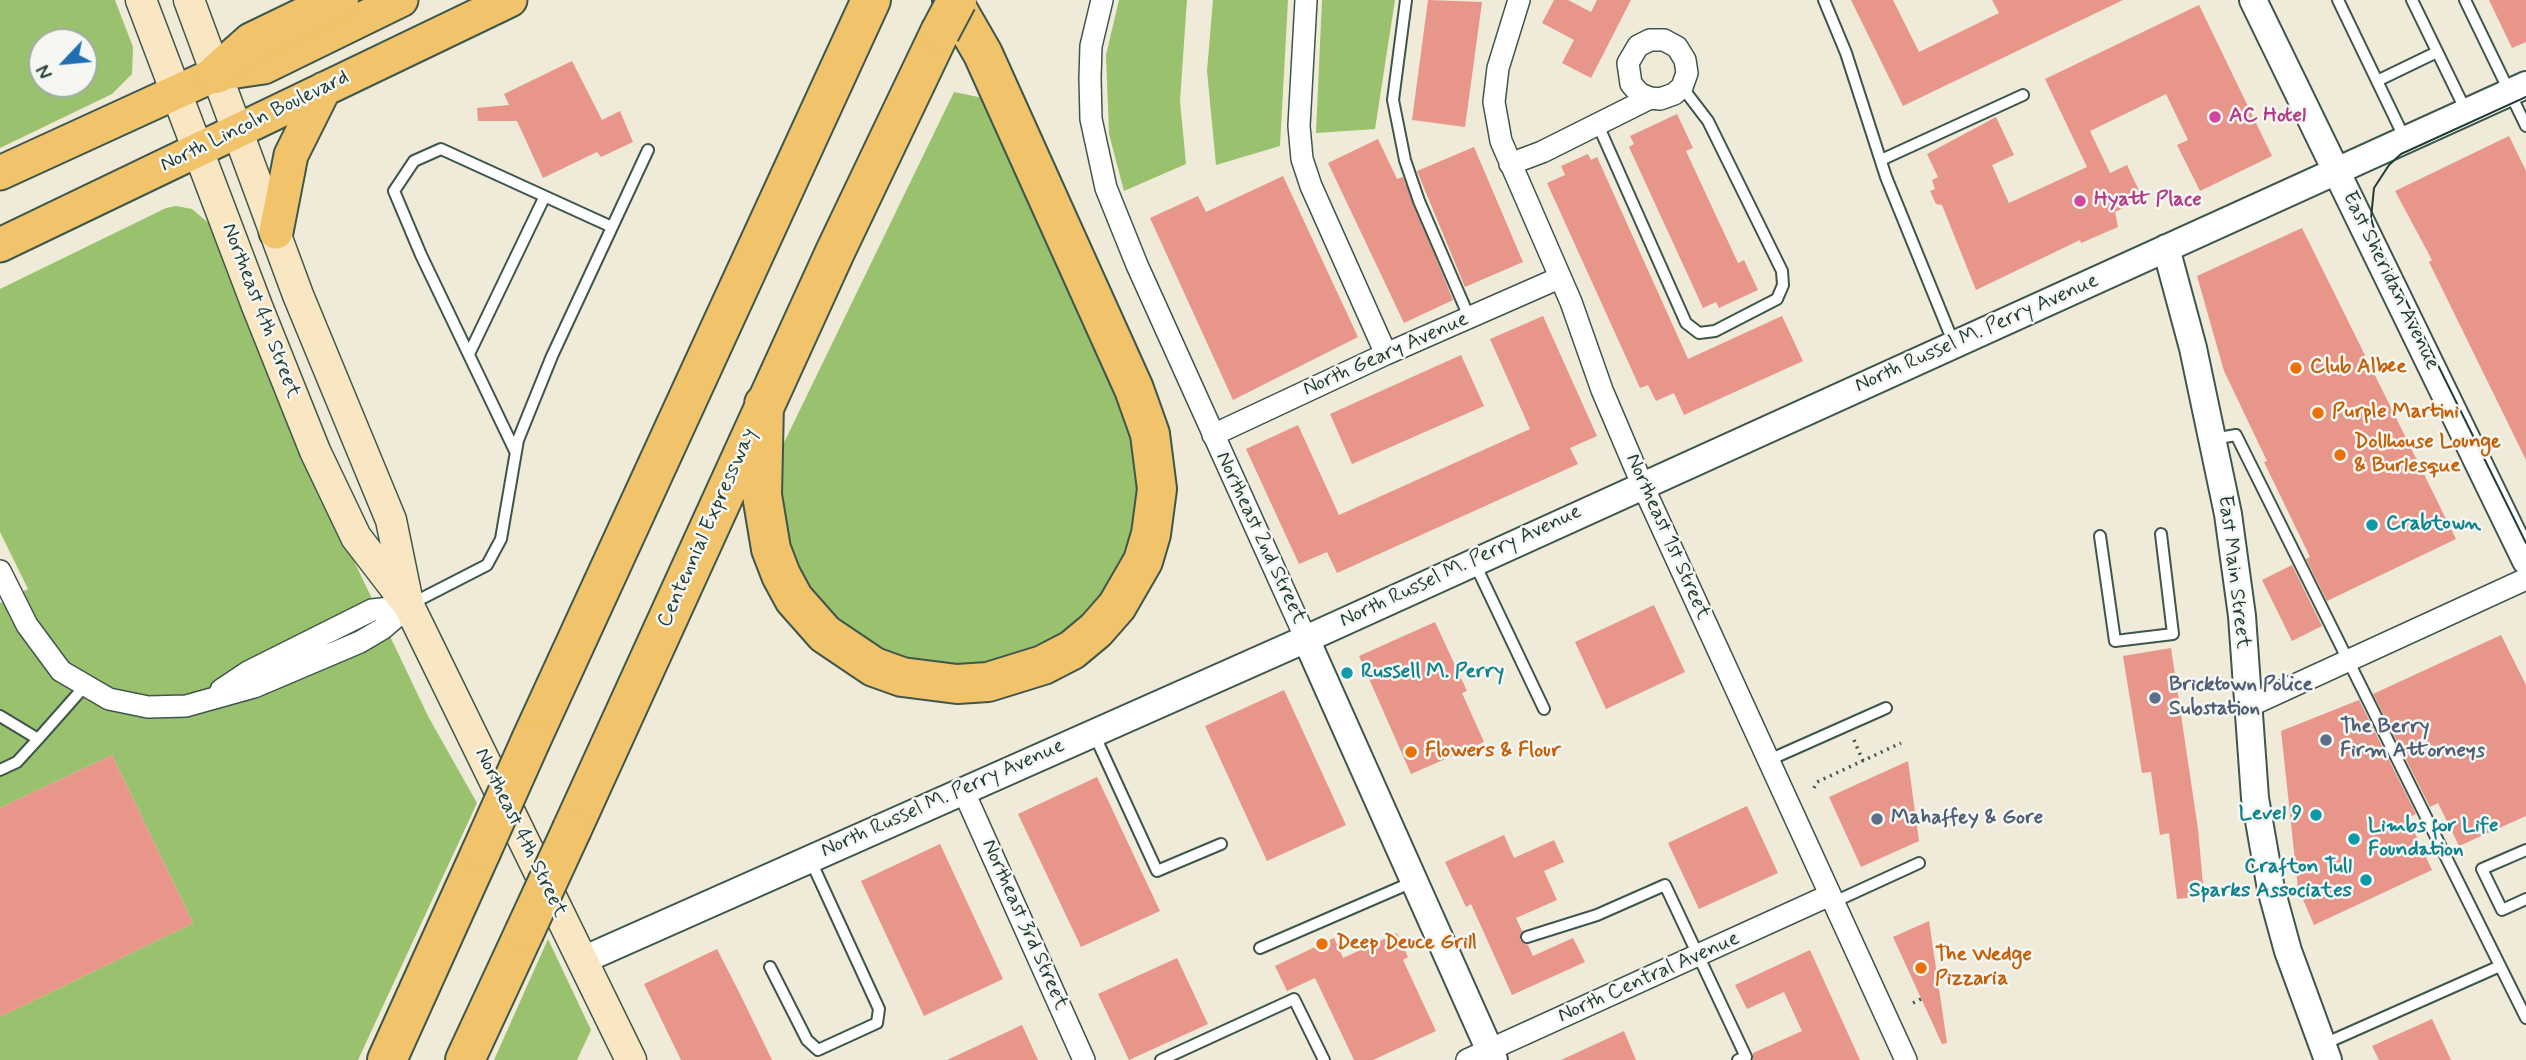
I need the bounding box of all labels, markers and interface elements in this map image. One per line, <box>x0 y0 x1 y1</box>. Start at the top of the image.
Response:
north arrow <box>28 28 98 98</box>
text: N <box>31 60 59 83</box>
street label: North Lincoln Boulevard <box>157 65 353 179</box>
place label: AC Hotel <box>2229 104 2306 130</box>
marker: AC Hotel <box>2207 109 2223 125</box>
place label: Hyatt Place <box>2094 188 2202 214</box>
street label: East Sheridan Avenue <box>2336 188 2444 374</box>
marker: Hyatt Place <box>2072 193 2088 209</box>
street label: Northeast 4th Street <box>215 220 305 402</box>
street label: North Russel M. Perry Avenue <box>1851 269 2103 399</box>
street label: North Geary Avenue <box>1299 307 1473 403</box>
place label: Club Albee <box>2310 355 2406 381</box>
marker: Club Albee <box>2288 360 2304 376</box>
place label: Purple Martini <box>2332 400 2459 426</box>
marker: Purple Martini <box>2310 405 2326 421</box>
street label: Centennial Expressway <box>653 424 763 632</box>
place label: Dollhouse Lounge & Burlesque <box>2354 430 2501 480</box>
marker: Dollhouse Lounge & Burlesque <box>2332 447 2348 463</box>
street label: Northeast 2nd Street <box>1209 448 1311 628</box>
street label: Northeast 1st Street <box>1619 450 1715 624</box>
street label: East Main Street <box>2211 494 2255 650</box>
street label: North Russel M. Perry Avenue <box>1336 500 1586 634</box>
place label: Crabtown <box>2386 512 2481 538</box>
marker: Crabtown <box>2364 517 2380 533</box>
place label: Russell M. Perry <box>1361 660 1504 686</box>
marker: Russell M. Perry <box>1339 665 1355 681</box>
place label: Bricktown Police Substation <box>2169 673 2313 723</box>
marker: Bricktown Police Substation <box>2147 690 2163 706</box>
place label: The Berry Firm Attorneys <box>2340 715 2485 765</box>
marker: The Berry Firm Attorneys <box>2318 732 2334 748</box>
street label: North Russel M. Perry Avenue <box>817 734 1069 864</box>
place label: Flowers & Flour <box>1425 739 1561 765</box>
street label: Northeast 4th Street <box>468 744 572 922</box>
marker: Flowers & Flour <box>1403 744 1419 760</box>
place label: Level 9 <box>2239 802 2302 828</box>
place label: Mahaffey & Gore <box>1891 806 2043 832</box>
marker: Level 9 <box>2308 807 2324 823</box>
marker: Mahaffey & Gore <box>1869 811 1885 827</box>
place label: Limbs for Life Foundation <box>2368 814 2498 864</box>
marker: Limbs for Life Foundation <box>2346 831 2362 847</box>
street label: Northeast 3rd Street <box>975 836 1073 1014</box>
place label: Crafton Tull Sparks Associates <box>2189 855 2352 905</box>
marker: Crafton Tull Sparks Associates <box>2358 872 2374 888</box>
street label: North Central Avenue <box>1554 927 1744 1029</box>
place label: Deep Deuce Grill <box>1336 931 1477 957</box>
marker: Deep Deuce Grill <box>1314 936 1330 952</box>
place label: The Wedge Pizzaria <box>1935 943 2032 993</box>
marker: The Wedge Pizzaria <box>1913 960 1929 976</box>

